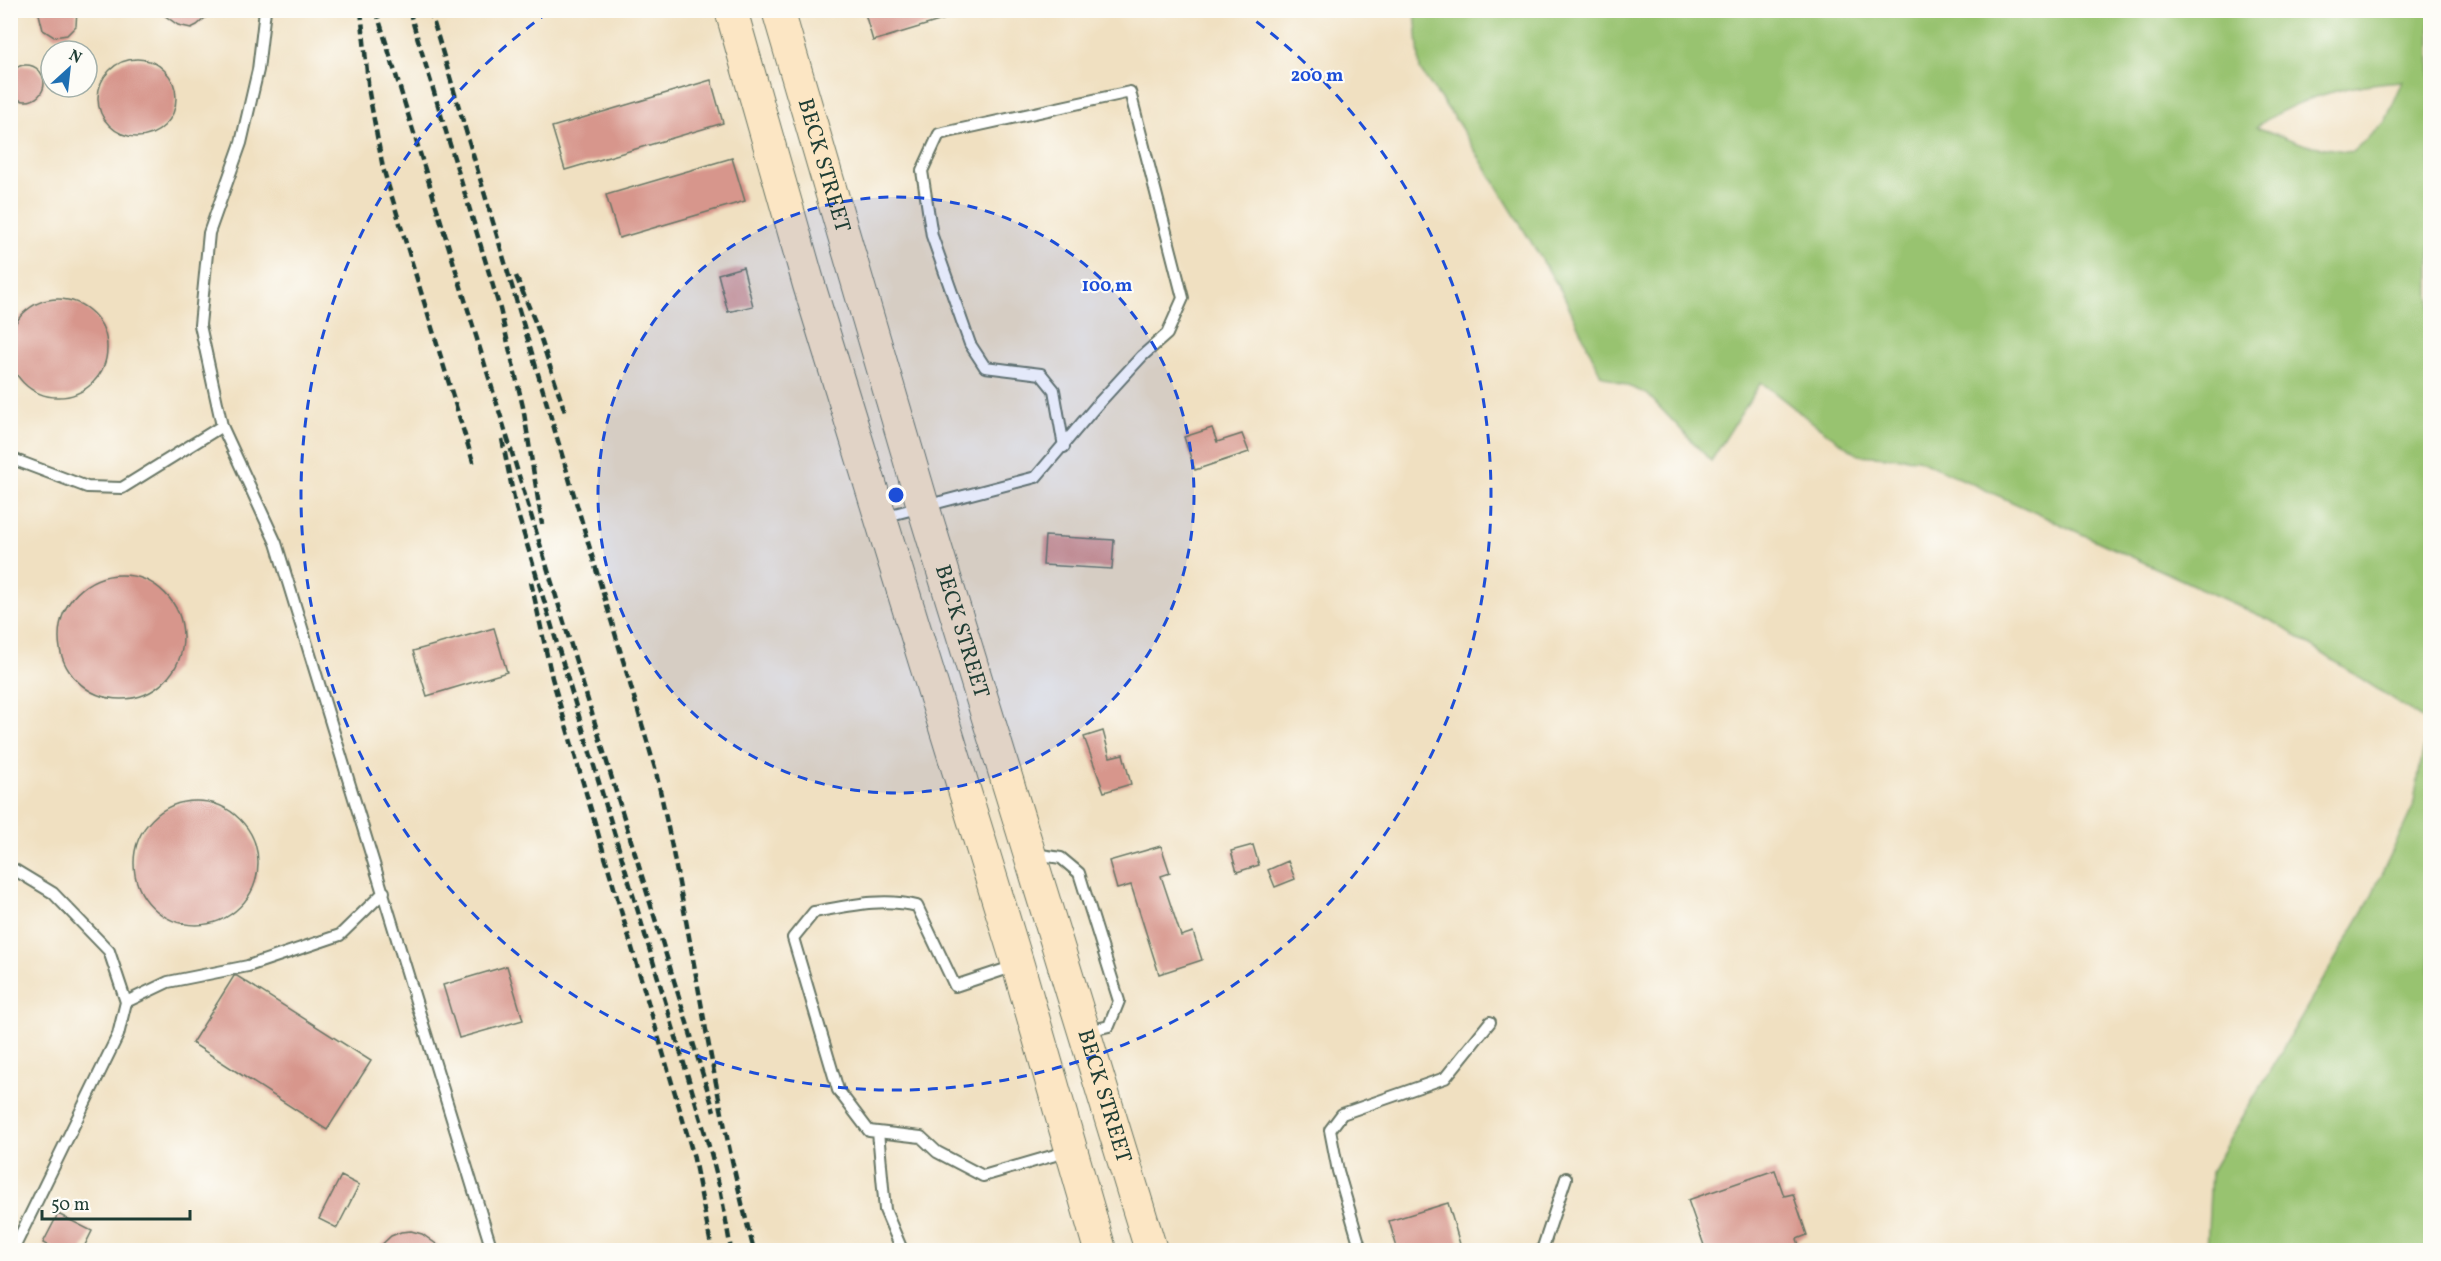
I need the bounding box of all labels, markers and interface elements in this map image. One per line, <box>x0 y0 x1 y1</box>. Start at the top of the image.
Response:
north arrow <box>39 39 99 99</box>
text: N <box>65 45 85 70</box>
text: 200 m <box>1291 64 1343 89</box>
street label: BECK STREET <box>789 95 858 236</box>
text: 100 m <box>1082 274 1132 299</box>
centre of rings <box>886 485 906 505</box>
street label: BECK STREET <box>926 561 997 702</box>
street label: BECK STREET <box>1069 1026 1139 1167</box>
scale bar <box>42 1183 190 1221</box>
text: 50 m <box>51 1193 90 1218</box>

